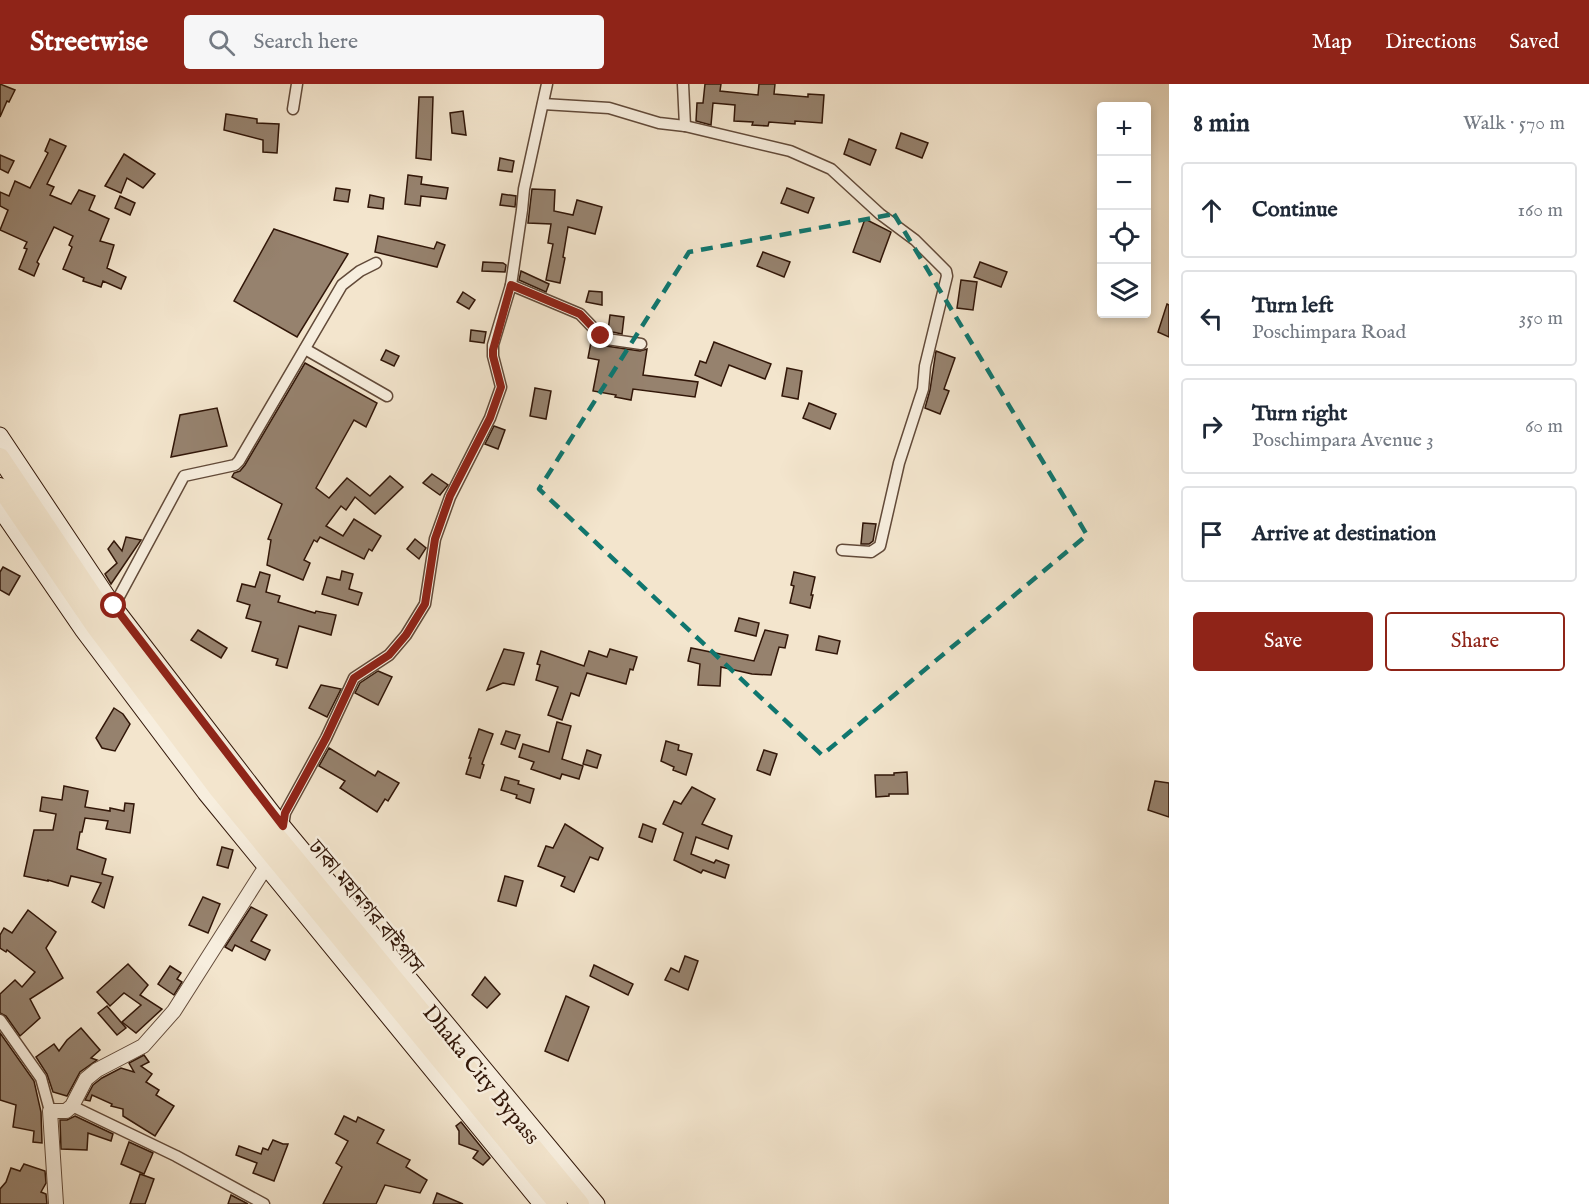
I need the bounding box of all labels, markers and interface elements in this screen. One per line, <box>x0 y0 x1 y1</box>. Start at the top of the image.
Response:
search box <box>184 15 604 69</box>
text: Streetwise <box>30 25 148 60</box>
icon: search <box>205 26 238 59</box>
text: Search here <box>253 28 358 56</box>
text: Map <box>1312 29 1352 56</box>
text: Directions <box>1385 29 1476 56</box>
text: Saved <box>1509 29 1559 56</box>
map controls <box>1097 102 1151 318</box>
button: + <box>1097 102 1151 156</box>
text: 8 min <box>1193 107 1250 140</box>
text: Walk · 570 m <box>1463 111 1565 136</box>
button: − <box>1097 156 1151 210</box>
icon: ahead <box>1195 194 1228 227</box>
text: Continue <box>1252 196 1338 224</box>
text: 160 m <box>1517 198 1563 223</box>
button: locate <box>1097 210 1151 264</box>
button: layers <box>1097 264 1151 318</box>
text: Turn left <box>1252 292 1334 320</box>
icon: left <box>1195 302 1228 335</box>
text: 350 m <box>1519 306 1563 331</box>
text: Poschimpara Road <box>1252 320 1406 345</box>
route end <box>587 322 613 348</box>
text: Turn right <box>1252 400 1347 428</box>
icon: right <box>1195 410 1228 443</box>
text: 60 m <box>1525 414 1563 439</box>
text: Poschimpara Avenue 3 <box>1252 428 1434 453</box>
icon: arrive <box>1195 518 1228 551</box>
text: Arrive at destination <box>1252 520 1436 548</box>
route start <box>100 592 126 618</box>
button: Save <box>1193 612 1373 671</box>
button: Share <box>1385 612 1565 671</box>
street label: ঢাকা মহানগর বাইপাস <box>301 833 431 980</box>
street label: Dhaka City Bypass <box>415 1000 545 1151</box>

